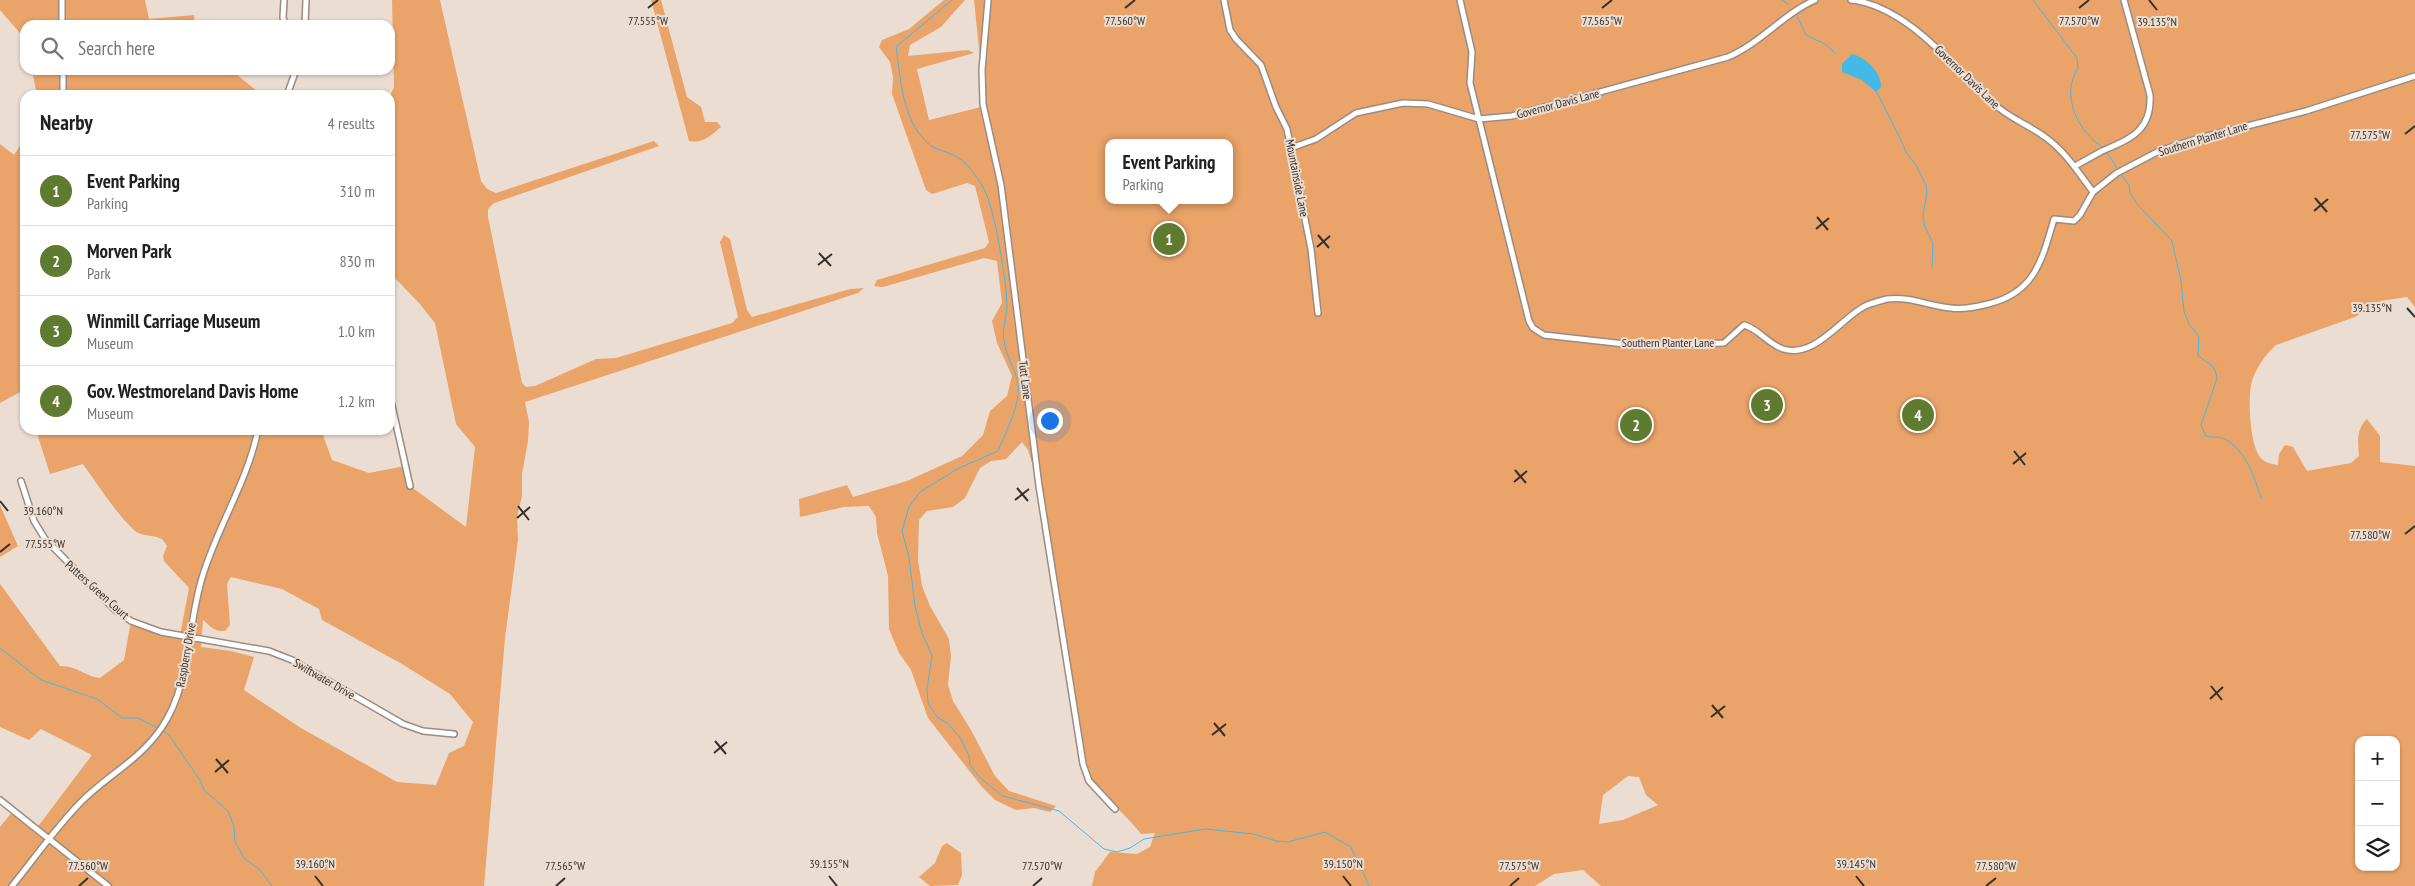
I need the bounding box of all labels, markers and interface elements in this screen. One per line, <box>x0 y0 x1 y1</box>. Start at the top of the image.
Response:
text: 77.555°W <box>628 13 668 28</box>
text: 77.560°W <box>1105 13 1145 28</box>
text: 77.565°W <box>1582 13 1622 28</box>
text: 77.570°W <box>2059 13 2099 28</box>
text: 39.135°N <box>2137 14 2177 29</box>
search box <box>20 20 395 75</box>
icon: search <box>38 34 66 62</box>
text: Search here <box>78 36 155 60</box>
street label: Governor Davis Lane <box>1932 42 2003 112</box>
street label: Governor Davis Lane <box>1515 85 1601 122</box>
text: Nearby <box>40 109 93 136</box>
text: 4 results <box>328 113 375 133</box>
street label: Southern Planter Lane <box>2157 118 2249 159</box>
text: 77.575°W <box>2350 127 2390 142</box>
street label: Mountainside Lane <box>1283 138 1312 218</box>
popup <box>1105 139 1233 204</box>
text: Event Parking <box>1123 150 1215 174</box>
text: Event Parking <box>87 169 180 193</box>
text: Parking <box>1123 174 1164 194</box>
text: 1 <box>52 181 60 201</box>
text: 310 m <box>340 181 375 201</box>
text: Parking <box>87 193 128 213</box>
pin: 1 <box>1153 220 1185 258</box>
text: Morven Park <box>87 239 172 263</box>
text: 2 <box>52 251 60 271</box>
text: 830 m <box>340 251 375 271</box>
text: Park <box>87 263 111 283</box>
text: 39.135°N <box>2352 300 2392 315</box>
text: Winmill Carriage Museum <box>87 309 260 333</box>
text: 3 <box>52 321 60 341</box>
text: 1.0 km <box>338 321 375 341</box>
text: Museum <box>87 333 134 353</box>
street label: Southern Planter Lane <box>1622 335 1714 350</box>
street label: Tutt Lane <box>1016 360 1035 400</box>
text: Gov. Westmoreland Davis Home <box>87 379 299 403</box>
pin: 3 <box>1751 386 1783 424</box>
text: 4 <box>52 391 60 411</box>
text: 1.2 km <box>338 391 375 411</box>
pin: 4 <box>1902 396 1934 434</box>
text: Museum <box>87 403 134 423</box>
pin: 2 <box>1620 406 1652 444</box>
your location <box>1037 408 1063 434</box>
text: 39.160°N <box>23 503 63 518</box>
text: 77.580°W <box>2350 527 2390 542</box>
text: 77.555°W <box>25 536 65 551</box>
street label: Putters Green Court <box>62 557 133 623</box>
street label: Raspberry Drive <box>172 622 199 688</box>
street label: Swiftwater Drive <box>291 655 358 702</box>
map controls <box>2355 736 2400 871</box>
button: + <box>2355 736 2400 781</box>
button: − <box>2355 781 2400 826</box>
button: layers <box>2355 826 2400 871</box>
text: 39.160°N <box>295 856 335 871</box>
text: 39.155°N <box>809 856 849 871</box>
text: 39.150°N <box>1323 856 1363 871</box>
text: 39.145°N <box>1836 856 1876 871</box>
text: 77.560°W <box>68 858 108 873</box>
text: 77.565°W <box>545 858 585 873</box>
text: 77.570°W <box>1022 858 1062 873</box>
text: 77.575°W <box>1499 858 1539 873</box>
text: 77.580°W <box>1976 858 2016 873</box>

